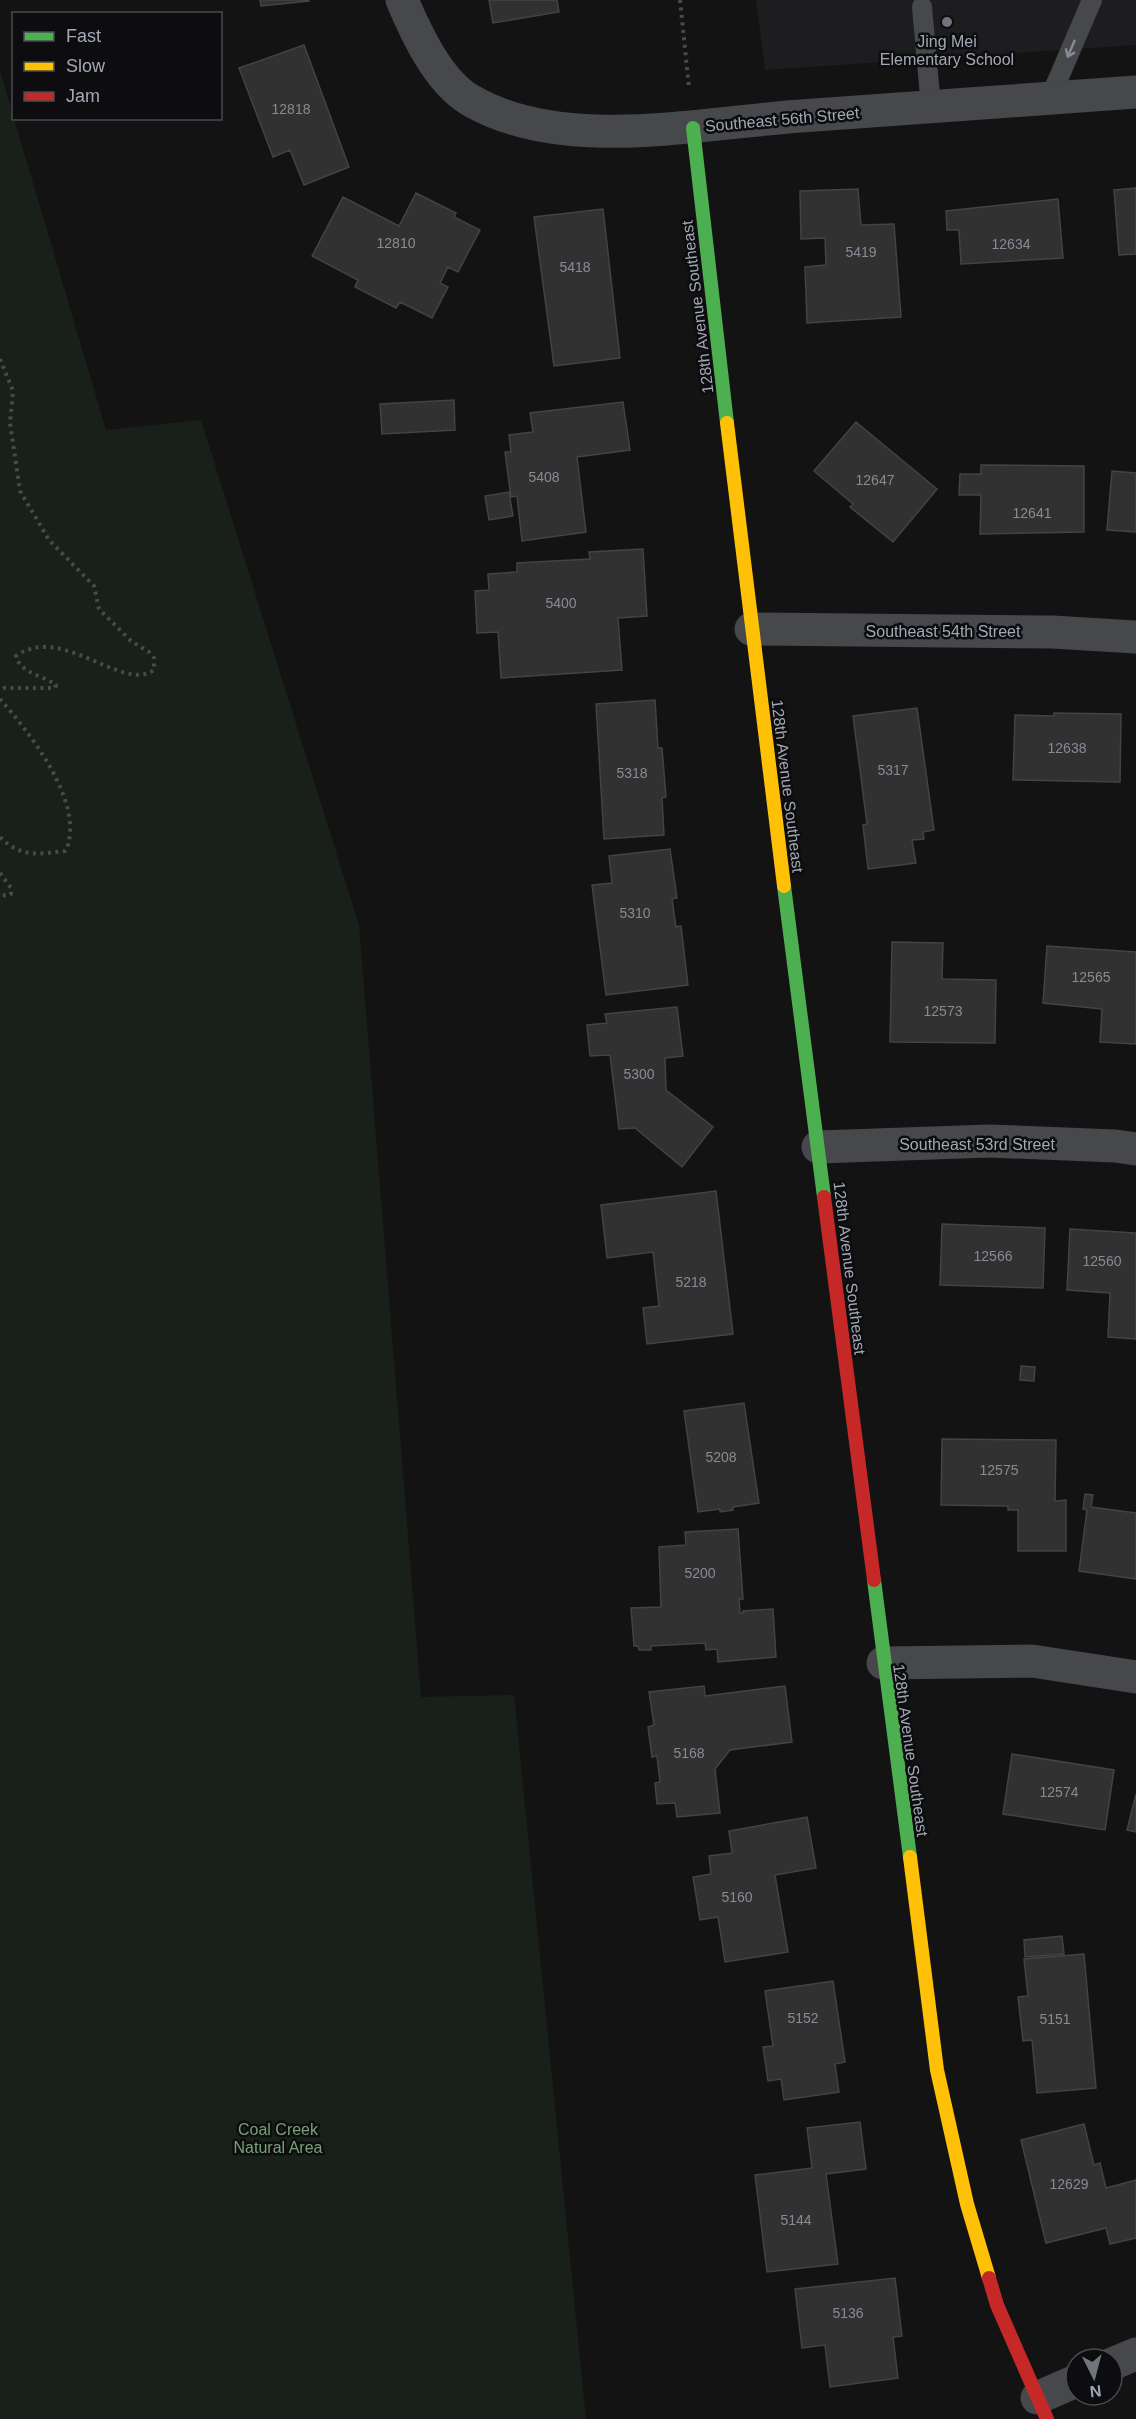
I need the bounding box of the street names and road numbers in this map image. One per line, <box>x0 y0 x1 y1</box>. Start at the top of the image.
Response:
street label: Southeast 56th Street <box>704 104 860 135</box>
street label: 128th Avenue Southeast <box>678 219 717 394</box>
street label: Southeast 54th Street <box>866 623 1021 640</box>
street label: 128th Avenue Southeast <box>768 699 807 874</box>
street label: Southeast 53rd Street <box>899 1136 1055 1153</box>
street label: 128th Avenue Southeast <box>830 1181 869 1356</box>
street label: 128th Avenue Southeast <box>890 1663 931 1838</box>

